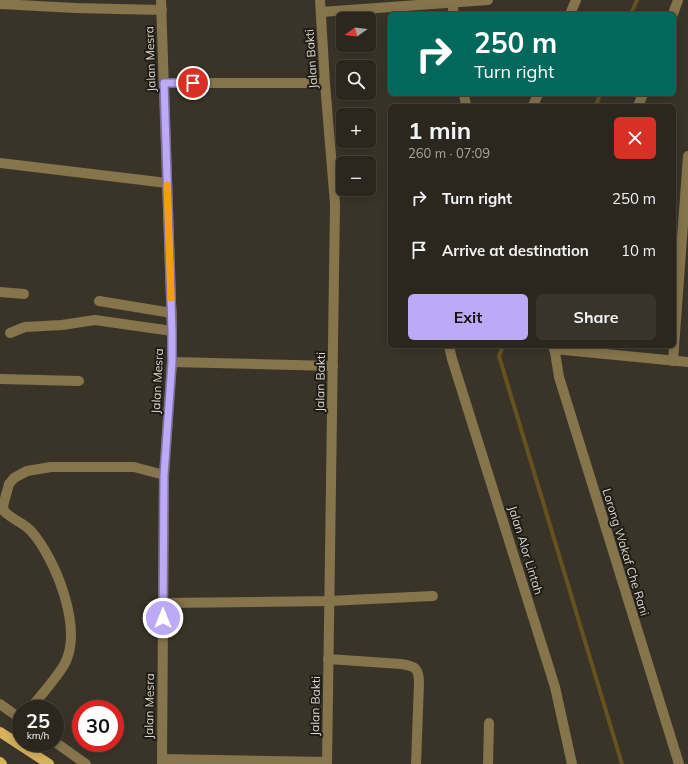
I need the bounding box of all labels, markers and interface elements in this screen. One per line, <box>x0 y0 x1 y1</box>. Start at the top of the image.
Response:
north arrow <box>336 12 376 52</box>
map controls <box>336 12 376 196</box>
text: 250 m <box>474 25 557 60</box>
street label: Jalan Mesra <box>141 26 159 92</box>
icon: right <box>408 28 460 80</box>
street label: Jalan Bakti <box>301 29 321 89</box>
button: search <box>336 60 376 100</box>
text: Turn right <box>474 60 554 83</box>
pin <box>176 66 210 100</box>
icon: arrive <box>182 72 204 94</box>
button: + <box>336 108 376 148</box>
text: 1 min <box>408 115 471 145</box>
button: close <box>614 117 656 159</box>
text: 260 m · 07:09 <box>408 145 490 161</box>
button: − <box>336 156 376 196</box>
icon: right <box>408 187 430 209</box>
text: Turn right <box>442 189 512 208</box>
text: 250 m <box>612 189 656 208</box>
icon: arrive <box>408 239 430 261</box>
text: Arrive at destination <box>442 241 589 260</box>
text: 10 m <box>621 241 656 260</box>
button: Exit <box>408 294 528 340</box>
button: Share <box>536 294 656 340</box>
street label: Jalan Mesra <box>148 348 166 414</box>
street label: Jalan Bakti <box>312 352 328 412</box>
street label: Lorong Wakaf Che Rani <box>599 486 653 618</box>
street label: Jalan Alor Lintah <box>505 504 547 596</box>
position arrow <box>142 597 184 639</box>
street label: Jalan Mesra <box>141 673 157 739</box>
street label: Jalan Bakti <box>307 676 323 736</box>
speed limit sign: 30 <box>72 700 124 752</box>
text: 25 <box>26 708 50 733</box>
text: km/h <box>27 729 49 742</box>

